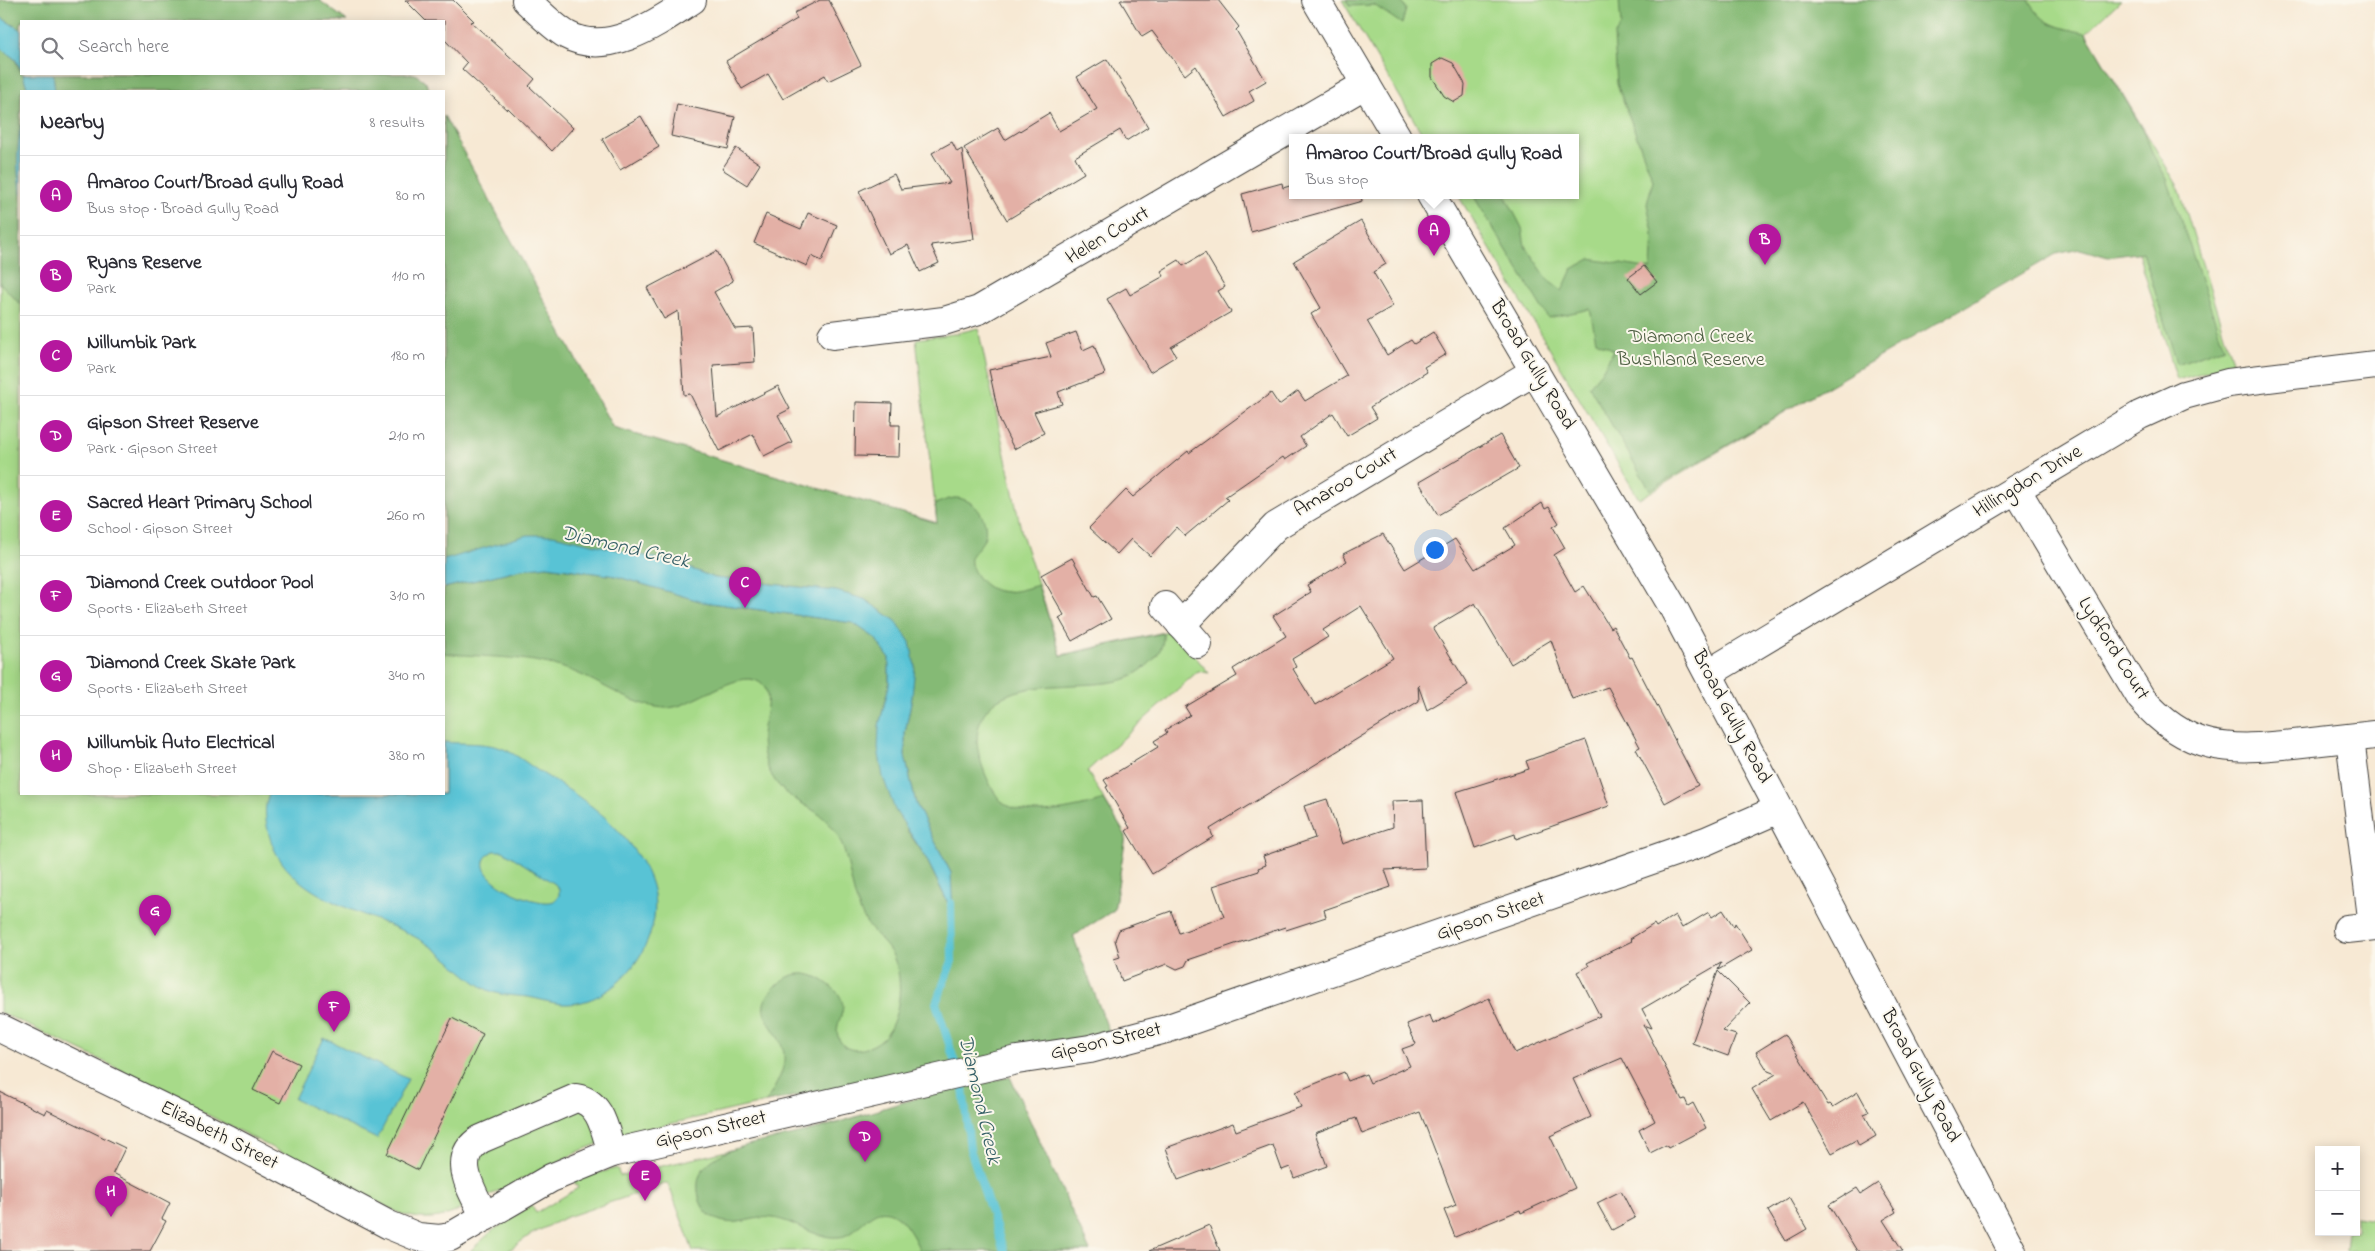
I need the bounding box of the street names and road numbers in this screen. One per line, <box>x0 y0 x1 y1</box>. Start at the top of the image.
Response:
street label: Helen Court <box>1060 199 1156 272</box>
street label: Broad Gully Road <box>1481 294 1582 436</box>
street label: Hillingdon Drive <box>1968 438 2089 527</box>
street label: Amaroo Court <box>1289 440 1404 525</box>
street label: Lydford Court <box>2070 592 2156 707</box>
street label: Broad Gully Road <box>1683 644 1778 789</box>
street label: Gipson Street <box>1433 885 1549 949</box>
street label: Broad Gully Road <box>1872 1003 1967 1148</box>
street label: Gipson Street <box>1048 1015 1165 1069</box>
street label: Elizabeth Street <box>155 1094 283 1178</box>
street label: Gipson Street <box>653 1103 770 1157</box>

